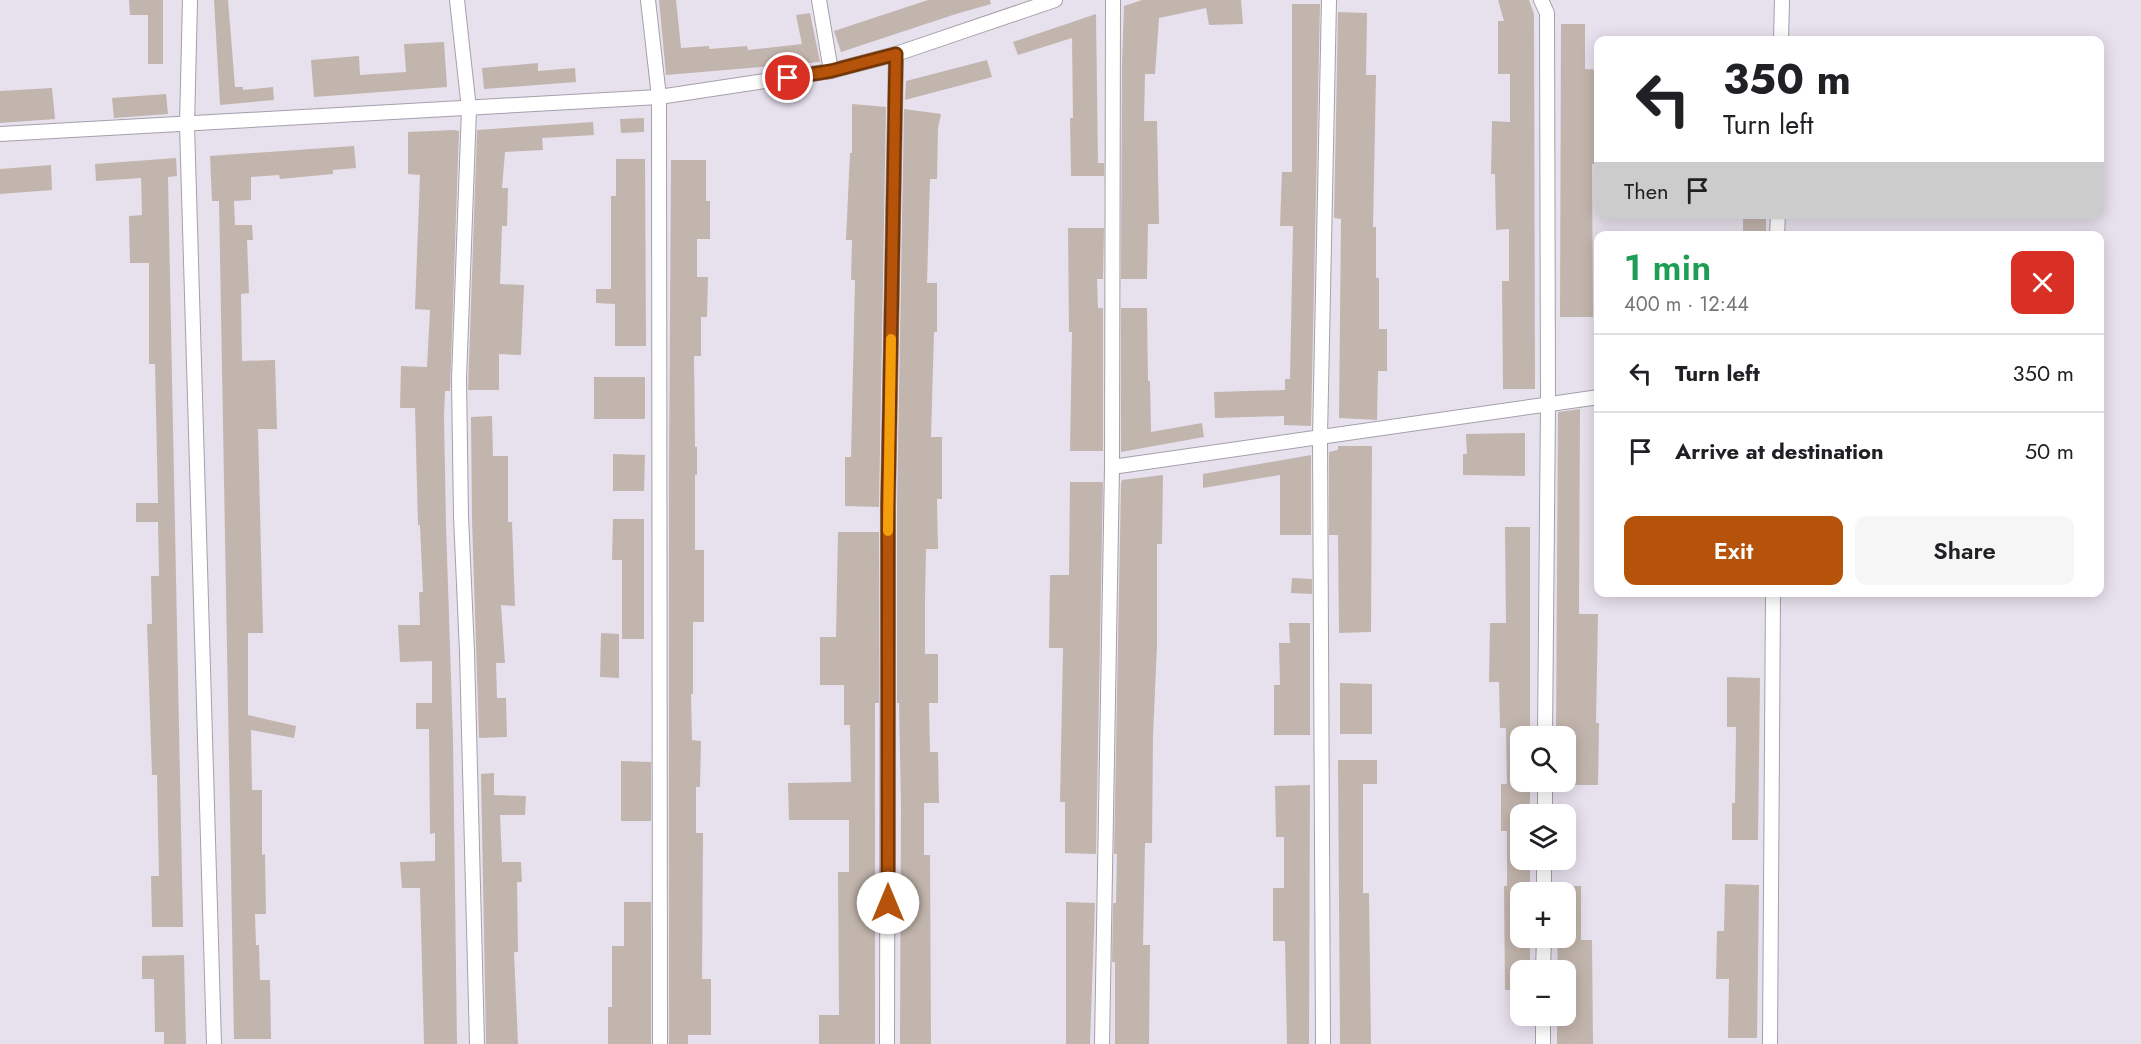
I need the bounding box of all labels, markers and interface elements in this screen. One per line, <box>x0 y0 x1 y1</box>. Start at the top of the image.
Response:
text: 350 m <box>1723 49 1851 110</box>
pin <box>762 52 813 103</box>
icon: left <box>1624 60 1702 138</box>
icon: arrive <box>771 61 804 94</box>
text: Turn left <box>1723 105 1813 144</box>
icon: arrive <box>1681 174 1714 207</box>
text: Then <box>1624 175 1669 207</box>
text: 1 min <box>1624 241 1711 293</box>
button: close <box>2011 251 2074 314</box>
text: 400 m · 12:44 <box>1624 290 1749 319</box>
icon: left <box>1624 357 1657 390</box>
text: Turn left <box>1675 357 1760 389</box>
text: 350 m <box>2013 357 2074 389</box>
icon: arrive <box>1624 435 1657 468</box>
text: Arrive at destination <box>1675 435 1884 467</box>
text: 50 m <box>2025 435 2074 467</box>
button: Exit <box>1624 516 1843 585</box>
button: Share <box>1855 516 2074 585</box>
map controls <box>1510 726 1576 1026</box>
button: search <box>1510 726 1576 792</box>
button: layers <box>1510 804 1576 870</box>
position arrow <box>856 871 920 935</box>
button: + <box>1510 882 1576 948</box>
button: − <box>1510 960 1576 1026</box>

